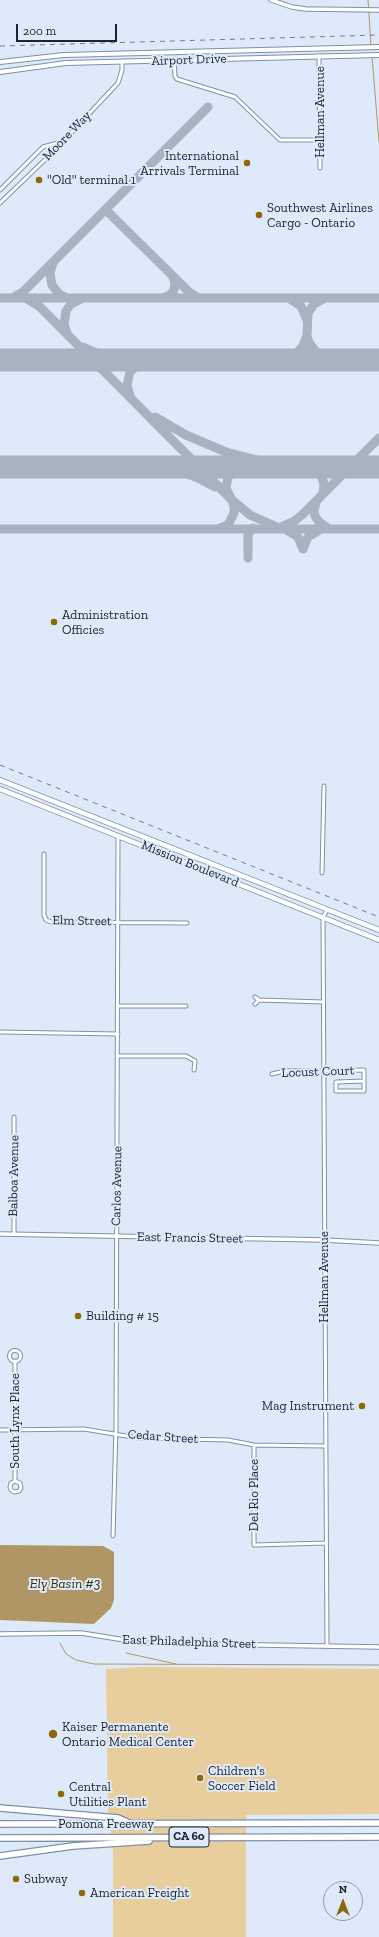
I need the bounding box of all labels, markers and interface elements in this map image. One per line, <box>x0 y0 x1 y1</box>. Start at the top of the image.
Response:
scale bar <box>18 16 119 42</box>
text: 200 m <box>23 24 56 38</box>
street label: Airport Drive <box>151 51 227 69</box>
street label: Hellman Avenue <box>312 66 328 158</box>
street label: Moore Way <box>39 108 95 164</box>
place label: International Arrivals Terminal <box>140 148 239 179</box>
marker: International Arrivals Terminal <box>242 158 252 168</box>
place label: "Old" terminal 1 <box>47 172 136 188</box>
marker: "Old" terminal 1 <box>34 175 44 185</box>
place label: Southwest Airlines Cargo - Ontario <box>267 200 373 231</box>
marker: Southwest Airlines Cargo - Ontario <box>254 210 264 220</box>
place label: Administration Officies <box>62 607 148 638</box>
marker: Administration Officies <box>49 617 59 627</box>
street label: Mission Boulevard <box>139 837 241 891</box>
street label: Elm Street <box>52 913 112 929</box>
street label: Locust Court <box>281 1063 355 1081</box>
street label: Balboa Avenue <box>5 1135 23 1217</box>
street label: Carlos Avenue <box>109 1146 125 1226</box>
street label: East Francis Street <box>137 1229 243 1247</box>
street label: Hellman Avenue <box>316 1231 332 1323</box>
place label: Building # 15 <box>86 1308 159 1324</box>
marker: Building # 15 <box>73 1311 83 1321</box>
street label: South Lynx Place <box>7 1373 23 1469</box>
place label: Mag Instrument <box>262 1398 354 1414</box>
marker: Mag Instrument <box>357 1401 367 1411</box>
street label: Cedar Street <box>127 1427 199 1447</box>
street label: Del Rio Place <box>246 1459 262 1531</box>
water label: Ely Basin #3 <box>29 1576 101 1592</box>
street label: East Philadelphia Street <box>122 1632 256 1652</box>
place label: Kaiser Permanente Ontario Medical Center <box>62 1719 194 1750</box>
marker: Kaiser Permanente Ontario Medical Center <box>47 1728 59 1740</box>
place label: Children's Soccer Field <box>208 1763 276 1794</box>
marker: Children's Soccer Field <box>195 1773 205 1783</box>
place label: Central Utilities Plant <box>69 1779 146 1810</box>
marker: Central Utilities Plant <box>56 1789 66 1799</box>
street label: Pomona Freeway <box>58 1816 154 1832</box>
road number: CA 60 <box>169 1827 209 1847</box>
place label: Subway <box>24 1871 68 1887</box>
marker: Subway <box>11 1874 21 1884</box>
north arrow <box>323 1881 363 1921</box>
text: N <box>339 1883 347 1896</box>
place label: American Freight <box>90 1885 189 1901</box>
marker: American Freight <box>77 1888 87 1898</box>

